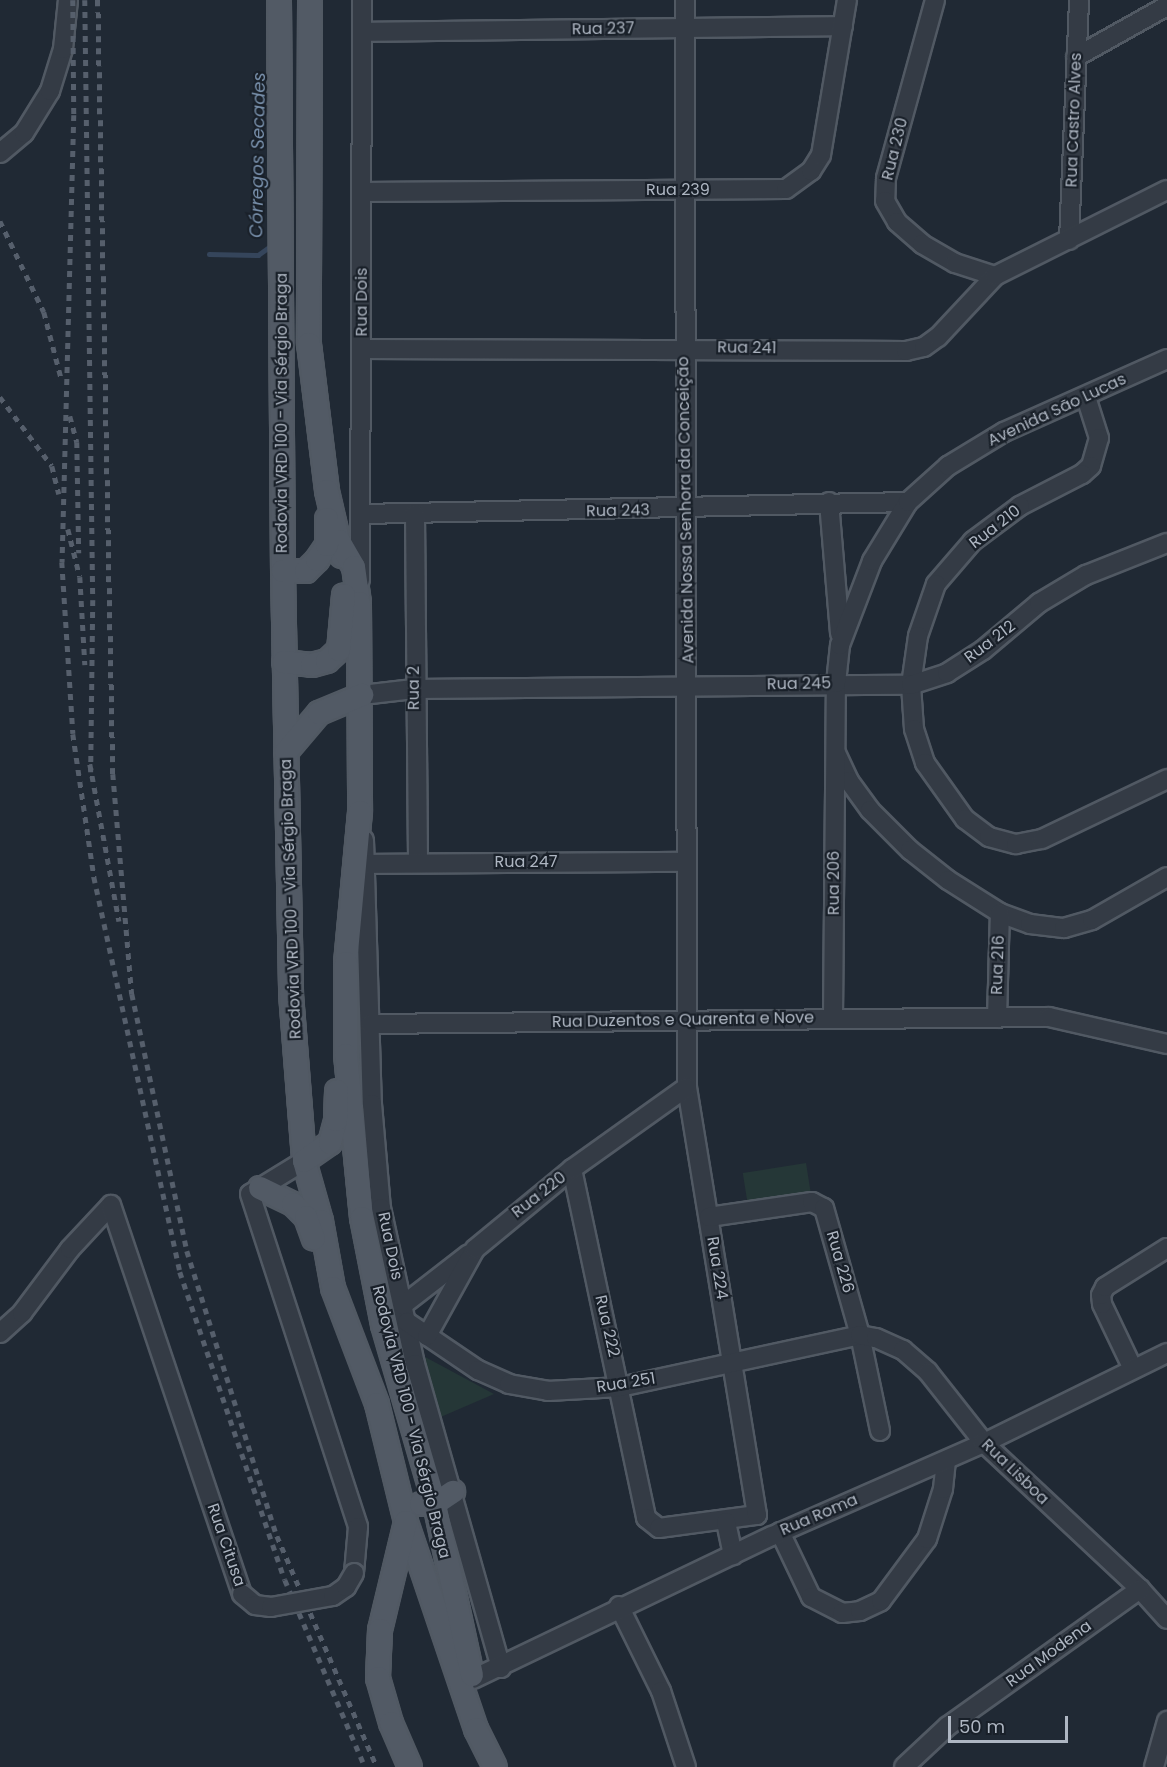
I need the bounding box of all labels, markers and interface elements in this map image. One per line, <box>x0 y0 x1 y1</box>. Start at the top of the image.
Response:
street label: Rua 237 <box>572 19 634 39</box>
street label: Rua Castro Alves <box>1062 52 1086 188</box>
water label: Córregos Secades <box>246 72 270 238</box>
street label: Rua 230 <box>878 116 912 182</box>
street label: Rua 239 <box>646 180 710 200</box>
street label: Rua Dois <box>352 268 372 336</box>
street label: Rodovia VRD 100 - Via Sérgio Braga <box>272 273 292 553</box>
street label: Rua 241 <box>717 338 777 358</box>
street label: Avenida Nossa Senhora da Conceição <box>674 356 698 664</box>
street label: Avenida São Lucas <box>985 369 1129 451</box>
street label: Rua 243 <box>586 501 650 521</box>
street label: Rua 210 <box>966 501 1024 553</box>
street label: Rua 212 <box>961 617 1019 667</box>
street label: Rua 2 <box>404 666 424 710</box>
street label: Rua 245 <box>767 674 831 694</box>
street label: Rodovia VRD 100 - Via Sérgio Braga <box>277 759 305 1039</box>
street label: Rua 206 <box>824 851 844 915</box>
street label: Rua 247 <box>494 852 558 872</box>
street label: Rua 216 <box>987 935 1009 995</box>
street label: Rua Duzentos e Quarenta e Nove <box>552 1008 814 1032</box>
street label: Rua 220 <box>508 1168 570 1222</box>
street label: Rua Dois <box>373 1210 407 1282</box>
street label: Rua 226 <box>822 1229 858 1295</box>
street label: Rua 224 <box>703 1235 731 1301</box>
street label: Rodovia VRD 100 - Via Sérgio Braga <box>368 1284 454 1560</box>
street label: Rua 222 <box>591 1293 623 1359</box>
street label: Rua 251 <box>595 1369 657 1397</box>
street label: Rua Lisboa <box>977 1435 1053 1509</box>
street label: Rua Roma <box>777 1490 861 1540</box>
street label: Rua Citusa <box>203 1501 249 1589</box>
street label: Rua Modena <box>1003 1617 1095 1691</box>
scale bar <box>951 1704 1071 1742</box>
text: 50 m <box>959 1714 1005 1739</box>

